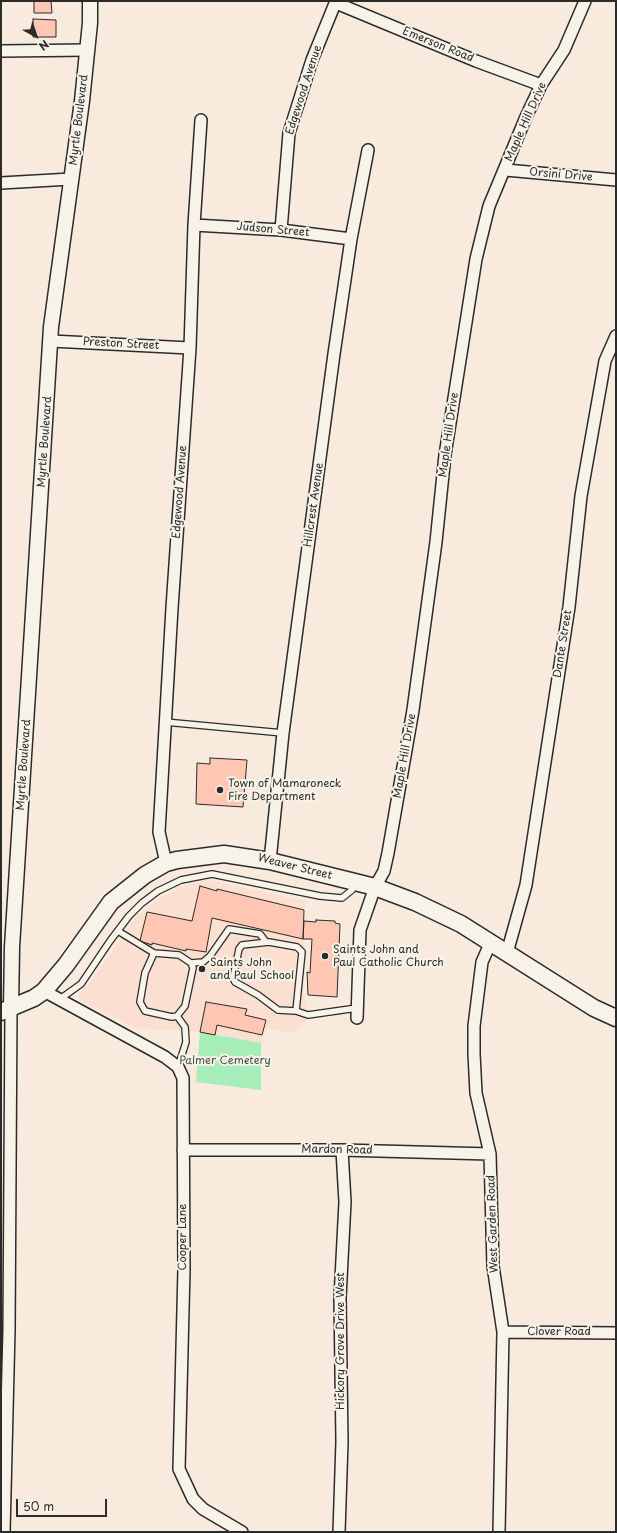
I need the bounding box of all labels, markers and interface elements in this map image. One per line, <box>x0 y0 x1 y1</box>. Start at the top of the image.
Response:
north arrow <box>16 16 56 56</box>
street label: Emerson Road <box>400 25 476 65</box>
text: N <box>35 36 53 55</box>
street label: Edgewood Avenue <box>283 44 325 136</box>
street label: Myrtle Boulevard <box>67 74 91 166</box>
street label: Maple Hill Drive <box>503 80 549 164</box>
street label: Orsini Drive <box>529 166 593 184</box>
street label: Judson Street <box>236 220 310 240</box>
street label: Preston Street <box>82 335 160 353</box>
street label: Maple Hill Drive <box>437 392 461 478</box>
street label: Myrtle Boulevard <box>35 396 55 488</box>
street label: Edgewood Avenue <box>170 445 190 539</box>
street label: Hillcrest Avenue <box>302 462 326 548</box>
street label: Dante Street <box>551 609 575 679</box>
street label: Maple Hill Drive <box>391 713 419 799</box>
street label: Myrtle Boulevard <box>14 719 34 811</box>
place label: Town of Mamaroneck Fire Department <box>228 777 342 803</box>
marker: Town of Mamaroneck Fire Department <box>215 785 225 795</box>
street label: Weaver Street <box>256 851 334 883</box>
place label: Saints John and Paul Catholic Church <box>333 943 444 969</box>
marker: Saints John and Paul Catholic Church <box>320 951 330 961</box>
place label: Saints John and Paul School <box>210 956 294 982</box>
marker: Saints John and Paul School <box>197 964 207 974</box>
park label: Palmer Cemetery <box>179 1054 271 1068</box>
street label: Mardon Road <box>301 1143 373 1157</box>
street label: West Garden Road <box>485 1175 501 1273</box>
street label: Cooper Lane <box>176 1204 190 1270</box>
street label: Hickory Grove Drive West <box>334 1272 348 1410</box>
street label: Clover Road <box>527 1325 591 1339</box>
scale bar <box>18 1491 109 1517</box>
text: 50 m <box>23 1497 54 1515</box>

